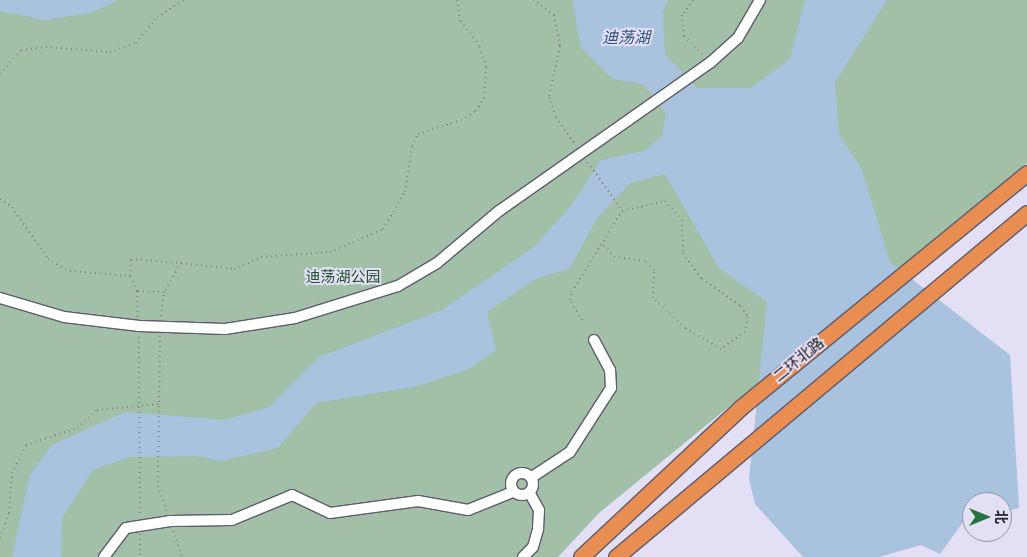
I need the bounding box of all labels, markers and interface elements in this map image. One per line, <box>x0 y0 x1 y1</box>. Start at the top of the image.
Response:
water label: 迪荡湖 <box>602 28 650 48</box>
park label: 迪荡湖公园 <box>306 269 380 287</box>
street label: 二环北路 <box>770 334 828 386</box>
north arrow <box>962 492 1012 542</box>
text: 北 <box>993 510 1009 524</box>

